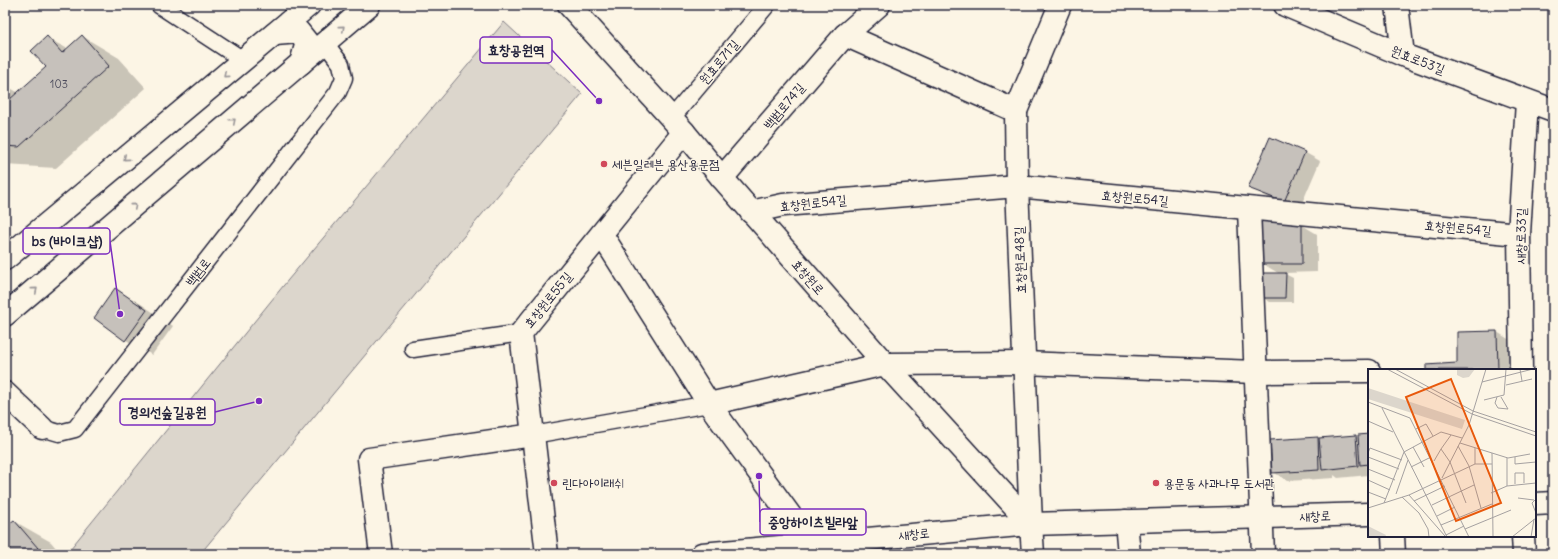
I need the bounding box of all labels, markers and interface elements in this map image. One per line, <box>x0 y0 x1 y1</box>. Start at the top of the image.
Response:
one-way arrow <box>337 25 345 33</box>
street label: 원효로71길 <box>695 36 743 88</box>
callout: 효창공원역 <box>480 37 552 63</box>
text: 효창공원역 <box>488 41 544 59</box>
street label: 원효로53길 <box>1388 42 1448 78</box>
one-way arrow <box>223 70 230 77</box>
house number: 103 <box>50 77 68 91</box>
street label: 백범로74길 <box>760 79 808 133</box>
one-way arrow <box>228 119 235 126</box>
one-way arrow <box>123 154 131 161</box>
place label: 세븐일레븐 용산용문점 <box>612 156 720 173</box>
marker: 세븐일레븐 용산용문점 <box>599 159 609 169</box>
street label: 효창원로54길 <box>1101 187 1169 209</box>
street label: 효창원로54길 <box>779 191 847 215</box>
one-way arrow <box>129 203 136 210</box>
street label: 새창로33길 <box>1512 208 1530 264</box>
street label: 효창원로54길 <box>1424 217 1492 239</box>
street label: 효창원로48길 <box>1010 226 1030 294</box>
callout: bs (바이크샵) <box>23 228 110 254</box>
text: bs (바이크샵) <box>32 232 102 250</box>
street label: 백범로 <box>182 254 214 290</box>
street label: 효창원로 <box>788 256 828 298</box>
street label: 효창원로55길 <box>520 269 576 331</box>
one-way arrow <box>30 288 37 295</box>
inset map <box>1368 369 1536 537</box>
callout: 경의선숲길공원 <box>120 399 215 425</box>
text: 경의선숲길공원 <box>128 403 206 421</box>
place label: 린다아이래쉬 <box>562 475 625 492</box>
place label: 용문동 사과나무 도서관 <box>1164 475 1275 492</box>
marker: 린다아이래쉬 <box>549 478 559 488</box>
marker: 용문동 사과나무 도서관 <box>1151 478 1161 488</box>
street label: 새창로 <box>1299 507 1331 525</box>
callout: 중앙하이츠빌라앞 <box>760 509 866 535</box>
text: 중앙하이츠빌라앞 <box>768 513 859 531</box>
street label: 새창로 <box>898 524 930 544</box>

